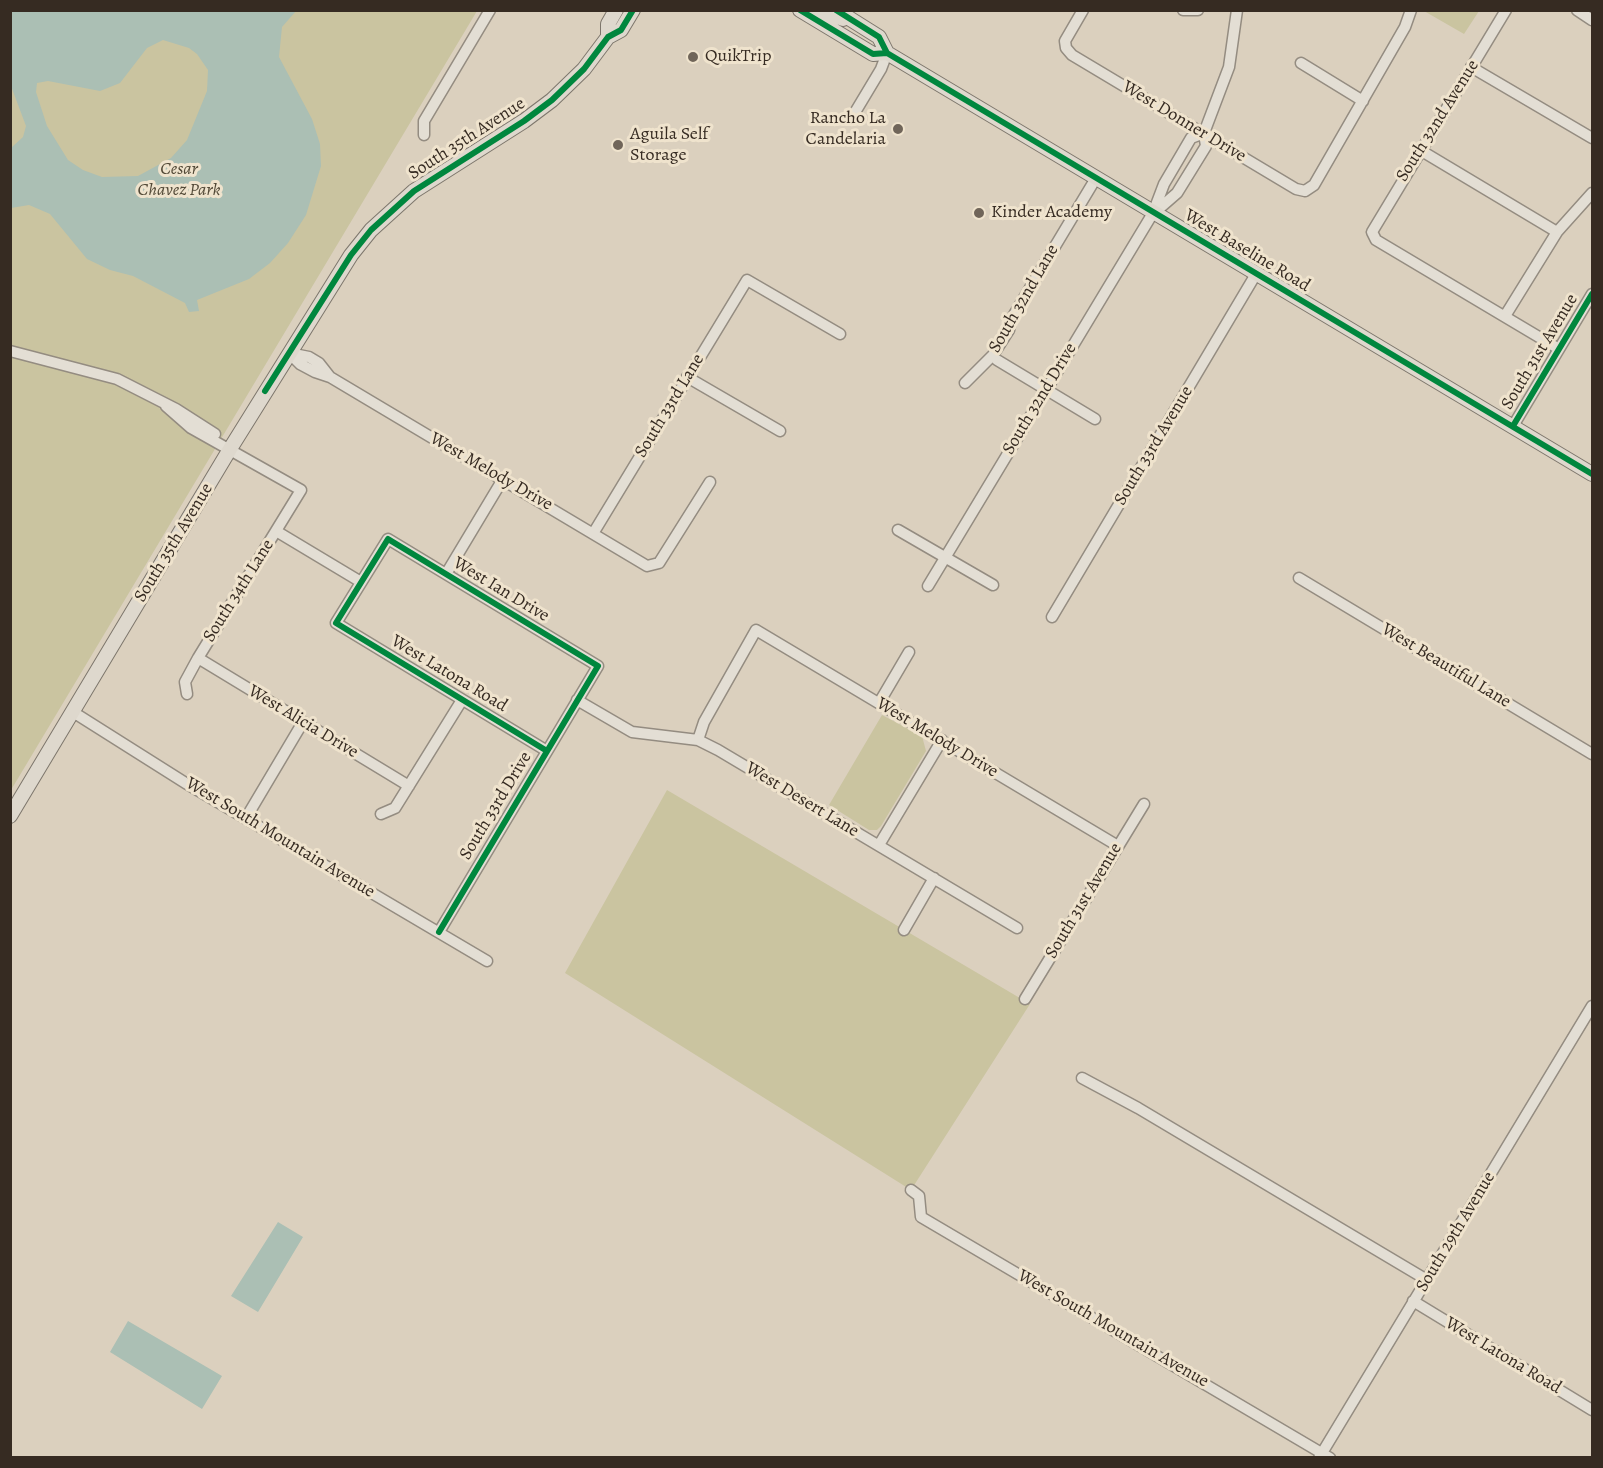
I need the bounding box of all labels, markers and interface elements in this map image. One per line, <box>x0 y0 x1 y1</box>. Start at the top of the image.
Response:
place label: QuikTrip <box>705 46 772 68</box>
marker: QuikTrip <box>686 50 700 64</box>
street label: South 32nd Avenue <box>1392 56 1484 186</box>
street label: West Donner Drive <box>1118 77 1250 167</box>
street label: South 35th Avenue <box>405 93 529 185</box>
place label: Rancho La Candelaria <box>806 108 886 150</box>
marker: Rancho La Candelaria <box>891 122 905 136</box>
place label: Aguila Self Storage <box>630 124 708 166</box>
marker: Aguila Self Storage <box>611 138 625 152</box>
park label: Cesar Chavez Park <box>137 159 221 201</box>
place label: Kinder Academy <box>991 202 1112 224</box>
street label: West Baseline Road <box>1180 205 1314 297</box>
marker: Kinder Academy <box>972 206 986 220</box>
street label: South 32nd Lane <box>984 241 1064 357</box>
street label: South 31st Avenue <box>1497 290 1583 414</box>
street label: South 32nd Drive <box>998 339 1082 459</box>
street label: South 33rd Lane <box>631 350 709 462</box>
street label: South 33rd Avenue <box>1110 382 1198 510</box>
street label: West Melody Drive <box>426 428 556 516</box>
street label: South 35th Avenue <box>130 480 218 606</box>
street label: South 34th Lane <box>199 536 279 646</box>
street label: West Ian Drive <box>449 553 553 627</box>
street label: West Beautiful Lane <box>1377 619 1515 713</box>
street label: West Latona Road <box>387 631 511 717</box>
street label: West Alicia Drive <box>244 681 362 763</box>
street label: West Melody Drive <box>872 693 1002 783</box>
street label: South 33rd Drive <box>455 748 537 864</box>
street label: West Desert Lane <box>742 758 862 842</box>
street label: West South Mountain Avenue <box>181 773 379 903</box>
street label: South 31st Avenue <box>1041 839 1127 963</box>
street label: South 29th Avenue <box>1412 1168 1500 1296</box>
street label: West South Mountain Avenue <box>1014 1265 1212 1393</box>
street label: West Latona Road <box>1441 1313 1565 1399</box>

